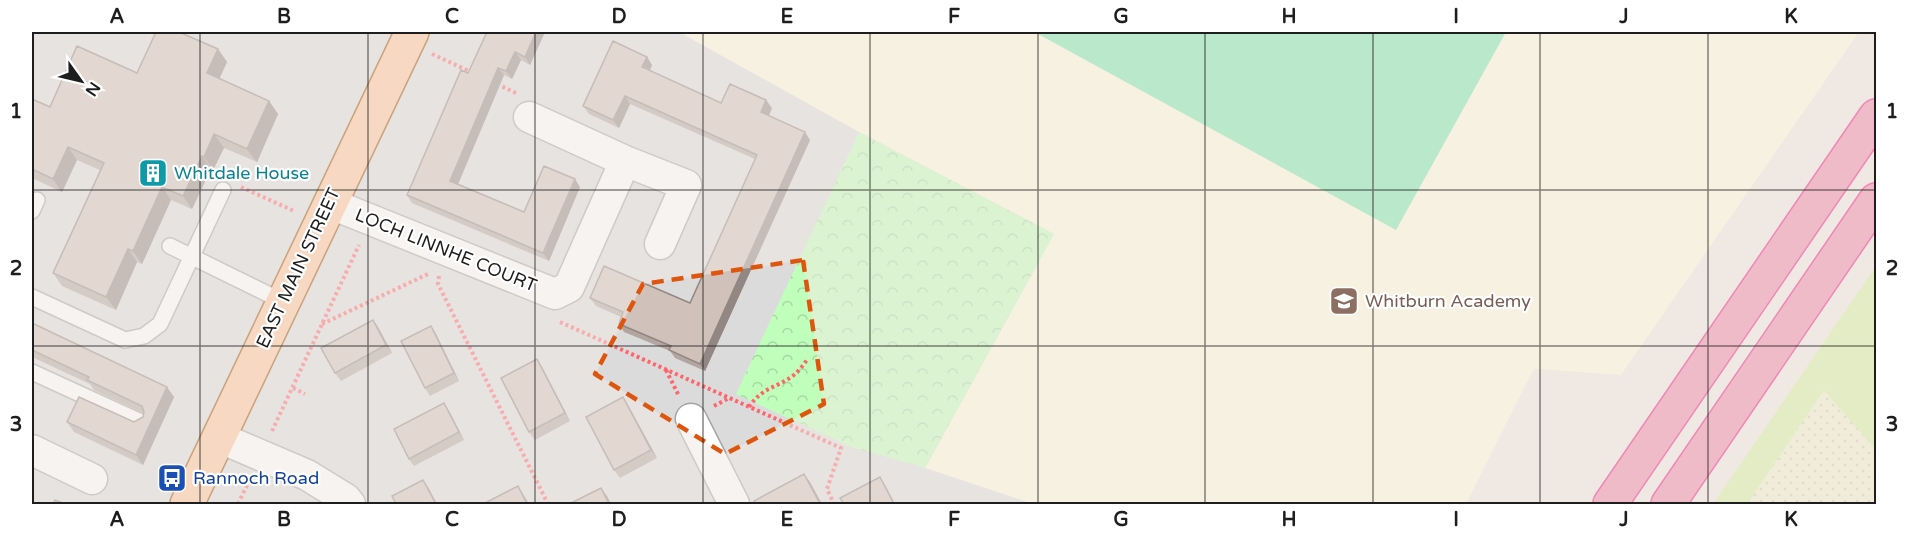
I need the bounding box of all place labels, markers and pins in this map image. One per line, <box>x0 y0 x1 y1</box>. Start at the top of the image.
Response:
building icon: Whitdale House <box>137 157 169 189</box>
place label: Whitdale House <box>174 162 309 184</box>
school or university icon: Whitburn Academy <box>1328 285 1360 317</box>
place label: Whitburn Academy <box>1365 290 1531 312</box>
bus stop icon: Rannoch Road <box>156 462 188 494</box>
place label: Rannoch Road <box>193 467 319 489</box>

